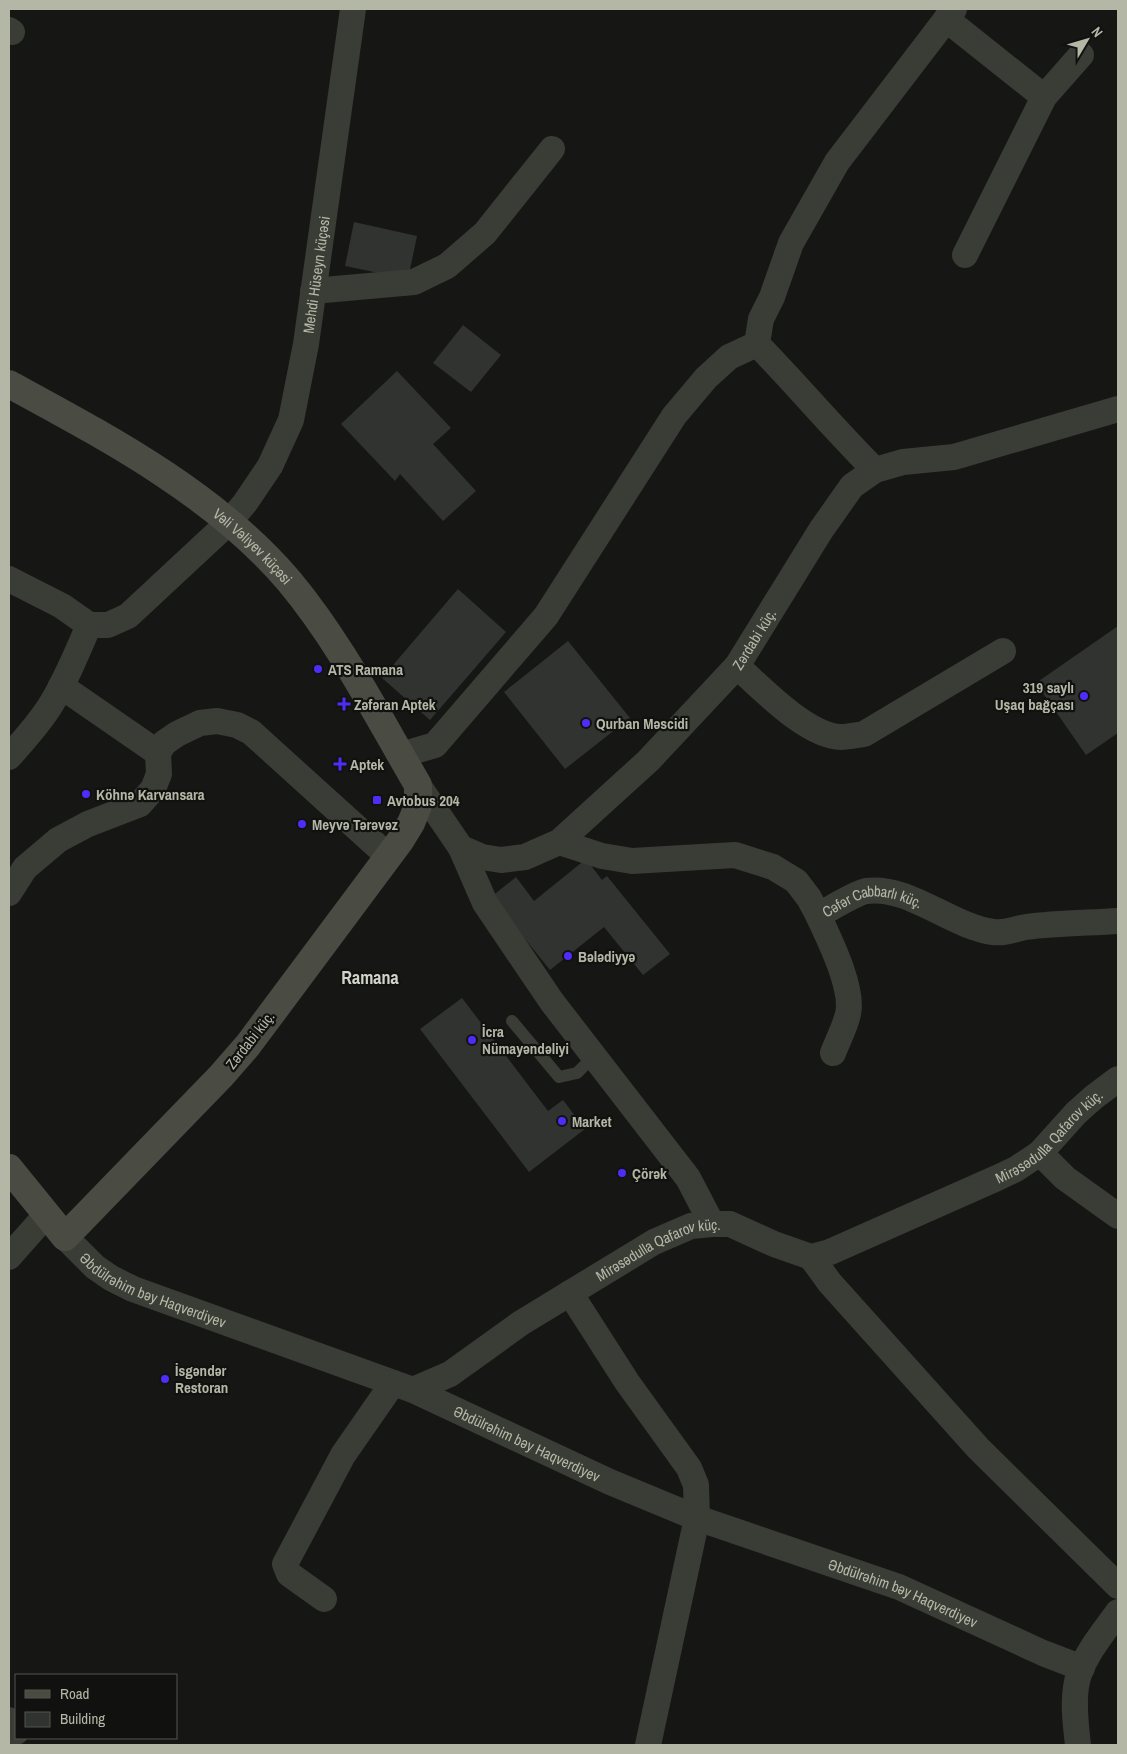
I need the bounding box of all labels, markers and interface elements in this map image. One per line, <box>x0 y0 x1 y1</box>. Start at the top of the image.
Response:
north arrow <box>1062 15 1112 65</box>
text: N <box>1088 23 1107 41</box>
street label: Mehdi Hüseyn küçəsi <box>297 215 334 335</box>
street label: Vəli Vəliyev küçəsi <box>209 503 298 589</box>
street label: Zərdabi küç. <box>727 604 781 674</box>
place label: ATS Ramana <box>328 659 403 680</box>
marker: ATS Ramana <box>312 663 324 675</box>
place label: 319 saylı Uşaq bağçası <box>995 677 1074 715</box>
marker: 319 saylı Uşaq bağçası <box>1078 690 1090 702</box>
place label: Zəfəran Aptek <box>354 694 436 715</box>
marker: Zəfəran Aptek <box>338 698 350 710</box>
place label: Qurban Məscidi <box>596 713 688 734</box>
marker: Qurban Məscidi <box>580 717 592 729</box>
place label: Aptek <box>350 754 384 775</box>
marker: Aptek <box>334 758 346 770</box>
place label: Köhnə Karvansara <box>96 784 205 805</box>
marker: Köhnə Karvansara <box>80 788 92 800</box>
place label: Avtobus 204 <box>387 790 460 811</box>
marker: Avtobus 204 <box>371 794 383 806</box>
place label: Meyvə Tərəvəz <box>312 814 398 835</box>
marker: Meyvə Tərəvəz <box>296 818 308 830</box>
street label: Cəfər Cabbarlı küç. <box>818 880 926 922</box>
place label: Bələdiyyə <box>578 946 636 967</box>
marker: Bələdiyyə <box>562 950 574 962</box>
district label: Ramana <box>341 965 400 990</box>
street label: Zərdabi küç. <box>221 1007 279 1073</box>
place label: İcra Nümayəndəliyi <box>482 1021 569 1059</box>
marker: İcra Nümayəndəliyi <box>466 1034 478 1046</box>
street label: Mirəsədulla Qafarov küç. <box>991 1084 1107 1188</box>
place label: Market <box>572 1111 612 1132</box>
marker: Market <box>556 1115 568 1127</box>
place label: Çörək <box>632 1163 667 1184</box>
marker: Çörək <box>616 1167 628 1179</box>
street label: Mirəsədulla Qafarov küç. <box>591 1214 721 1286</box>
street label: Əbdülrəhim bəy Haqverdiyev <box>75 1247 230 1333</box>
place label: İsgəndər Restoran <box>175 1360 228 1398</box>
marker: İsgəndər Restoran <box>159 1373 171 1385</box>
street label: Əbdülrəhim bəy Haqverdiyev <box>450 1400 605 1487</box>
street label: Əbdülrəhim bəy Haqverdiyev <box>826 1553 982 1633</box>
legend <box>15 1674 178 1739</box>
text: Road <box>60 1683 89 1704</box>
text: Building <box>60 1708 105 1729</box>

